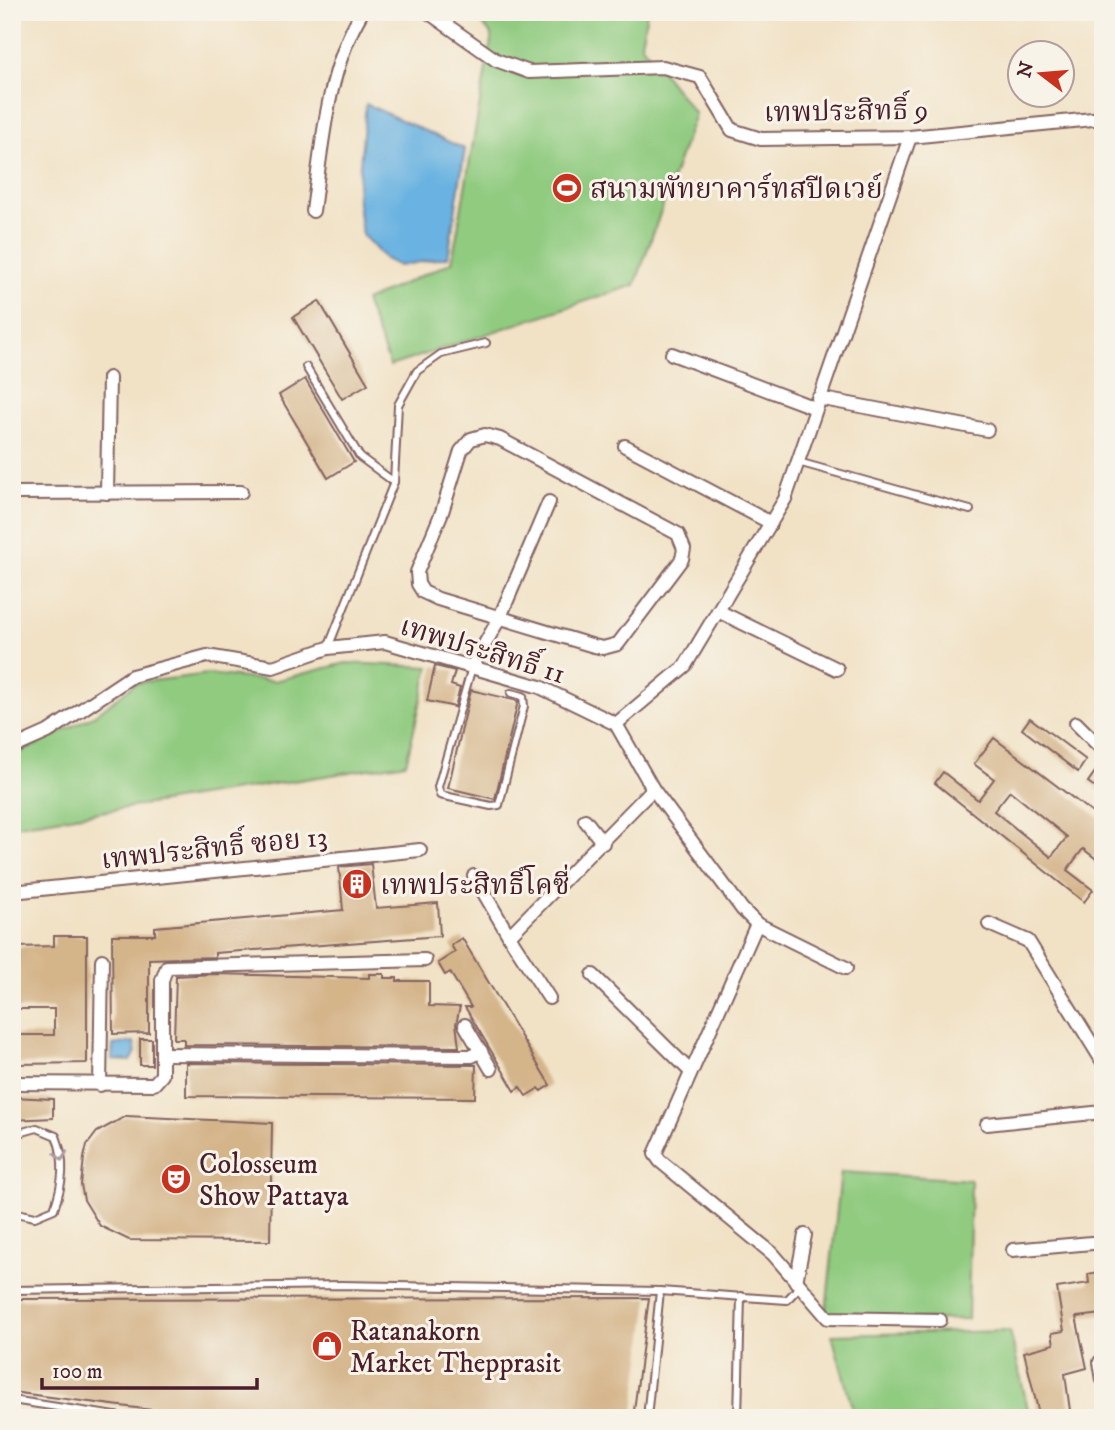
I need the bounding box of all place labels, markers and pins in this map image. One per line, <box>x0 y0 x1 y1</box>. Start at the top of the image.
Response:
sports icon: สนามพัทยาคาร์ทสปีดเวย์ <box>550 171 584 205</box>
place label: สนามพัทยาคาร์ทสปีดเวย์ <box>590 172 883 207</box>
place label: เทพประสิทธิ์โคซี่ <box>380 864 570 903</box>
building icon: เทพประสิทธิ์โคซี่ <box>340 867 374 901</box>
place label: Colosseum Show Pattaya <box>199 1147 349 1214</box>
theatre icon: Colosseum Show Pattaya <box>159 1162 193 1196</box>
place label: Ratanakorn Market Thepprasit <box>350 1314 561 1381</box>
shop icon: Ratanakorn Market Thepprasit <box>310 1329 344 1363</box>

